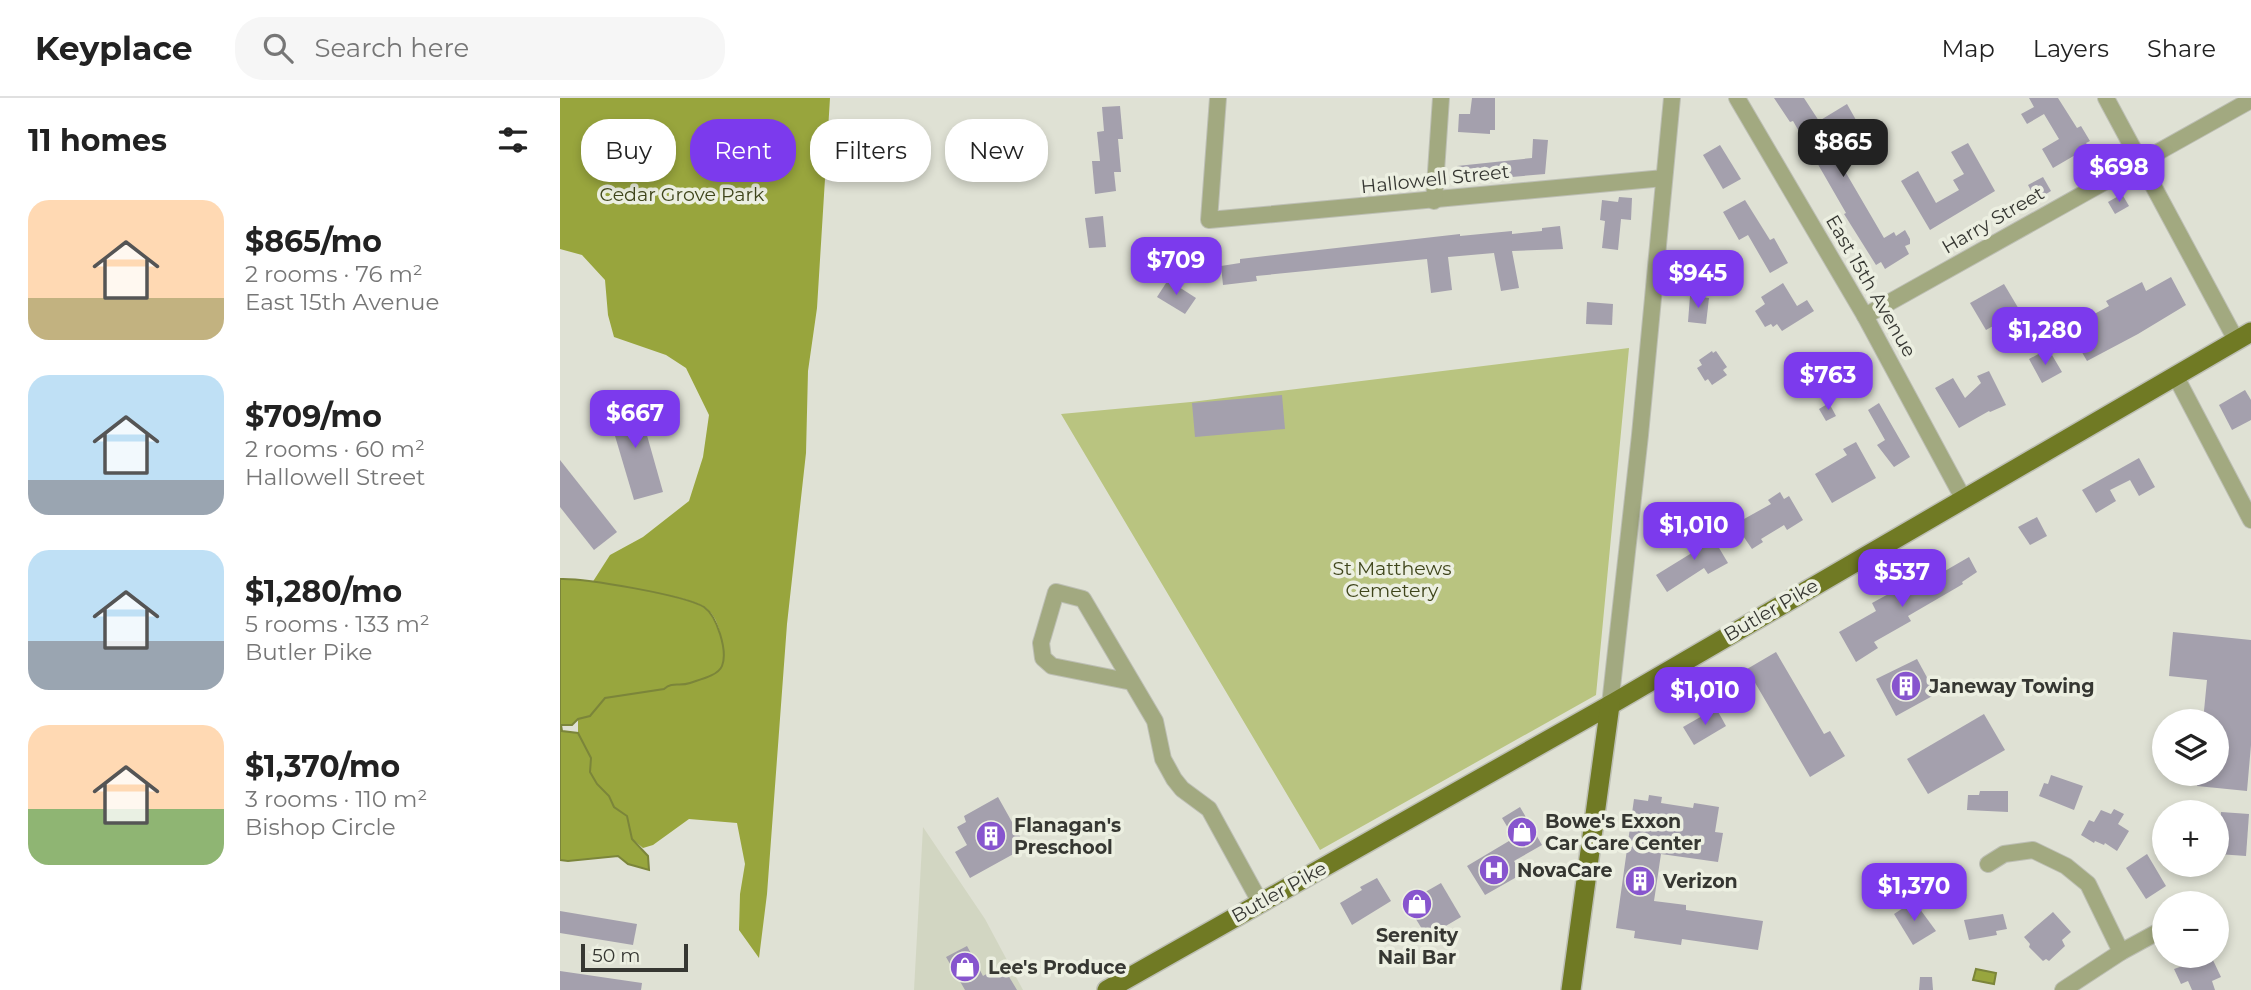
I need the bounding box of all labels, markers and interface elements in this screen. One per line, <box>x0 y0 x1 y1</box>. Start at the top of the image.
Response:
search box <box>235 17 725 80</box>
text: Keyplace <box>35 28 193 68</box>
icon: search <box>259 29 297 67</box>
text: Search here <box>315 32 469 64</box>
text: Map <box>1941 34 1995 63</box>
text: Layers <box>2033 34 2109 63</box>
text: Share <box>2147 34 2216 63</box>
chip: Buy <box>581 119 676 182</box>
chip: Rent <box>690 119 796 182</box>
chip: Filters <box>810 119 931 182</box>
chip: New <box>945 119 1048 182</box>
pin: $865 <box>1802 120 1884 179</box>
icon: filters <box>494 121 532 159</box>
text: 11 homes <box>28 122 167 159</box>
text: $865 <box>1814 128 1872 156</box>
pin: $698 <box>2078 144 2160 204</box>
text: $698 <box>2089 153 2149 181</box>
street label: Hallowell Street <box>1360 160 1511 198</box>
street label: Harry Street <box>1938 181 2049 259</box>
park label: Cedar Grove Park <box>600 183 765 206</box>
street label: East 15th Avenue <box>1821 211 1921 361</box>
text: $865/mo <box>245 223 382 260</box>
icon: home <box>84 228 168 312</box>
pin: $709 <box>1135 238 1217 297</box>
text: $709 <box>1147 246 1205 274</box>
pin: $945 <box>1657 250 1739 310</box>
text: $945 <box>1669 259 1727 287</box>
text: 2 rooms · 76 m² <box>245 260 423 288</box>
text: East 15th Avenue <box>245 288 439 316</box>
pin: $1,280 <box>1988 308 2102 367</box>
text: $1,280 <box>2008 316 2082 344</box>
pin: $763 <box>1787 352 1869 412</box>
text: $763 <box>1800 361 1856 389</box>
pin: $667 <box>594 390 676 450</box>
text: $709/mo <box>245 398 382 435</box>
text: $667 <box>606 399 664 427</box>
icon: home <box>84 403 168 487</box>
text: 2 rooms · 60 m² <box>245 435 425 463</box>
text: Hallowell Street <box>245 463 425 491</box>
pin: $1,010 <box>1637 503 1751 562</box>
text: $1,010 <box>1659 511 1729 539</box>
pin: $537 <box>1861 550 1943 609</box>
park label: St Matthews Cemetery <box>1333 557 1451 602</box>
text: $537 <box>1874 558 1930 586</box>
text: $1,280/mo <box>245 573 402 610</box>
street label: Butler Pike <box>1720 574 1822 646</box>
icon: home <box>84 578 168 662</box>
text: 5 rooms · 133 m² <box>245 610 430 638</box>
text: Butler Pike <box>245 638 372 666</box>
pin: $1,010 <box>1648 668 1762 727</box>
building icon: Janeway Towing <box>1889 669 1923 703</box>
place label: Janeway Towing <box>1928 675 2095 698</box>
text: $1,010 <box>1670 676 1740 704</box>
map controls <box>2152 709 2229 968</box>
button: layers <box>2152 709 2229 786</box>
text: $1,370/mo <box>245 748 400 785</box>
icon: home <box>84 753 168 837</box>
text: 3 rooms · 110 m² <box>245 785 427 813</box>
button: + <box>2152 800 2229 877</box>
place label: Bowe's Exxon Car Care Center <box>1545 810 1701 855</box>
text: Bishop Circle <box>245 813 396 841</box>
place label: Flanagan's Preschool <box>1014 814 1121 859</box>
shop icon: Bowe's Exxon Car Care Center <box>1505 815 1539 849</box>
building icon: Flanagan's Preschool <box>974 819 1008 853</box>
hospital icon: NovaCare <box>1477 853 1511 887</box>
street label: Butler Pike <box>1227 856 1331 928</box>
place label: NovaCare <box>1517 859 1613 882</box>
building icon: Verizon <box>1623 864 1657 898</box>
pin: $1,370 <box>1857 864 1971 923</box>
place label: Verizon <box>1662 870 1738 893</box>
text: $1,370 <box>1878 872 1950 900</box>
shop icon: Serenity Nail Bar <box>1400 887 1434 921</box>
button: − <box>2152 891 2229 968</box>
place label: Serenity Nail Bar <box>1376 924 1459 969</box>
scale bar <box>581 941 688 973</box>
text: 50 m <box>592 944 640 967</box>
shop icon: Lee's Produce <box>948 950 982 984</box>
place label: Lee's Produce <box>988 956 1126 979</box>

